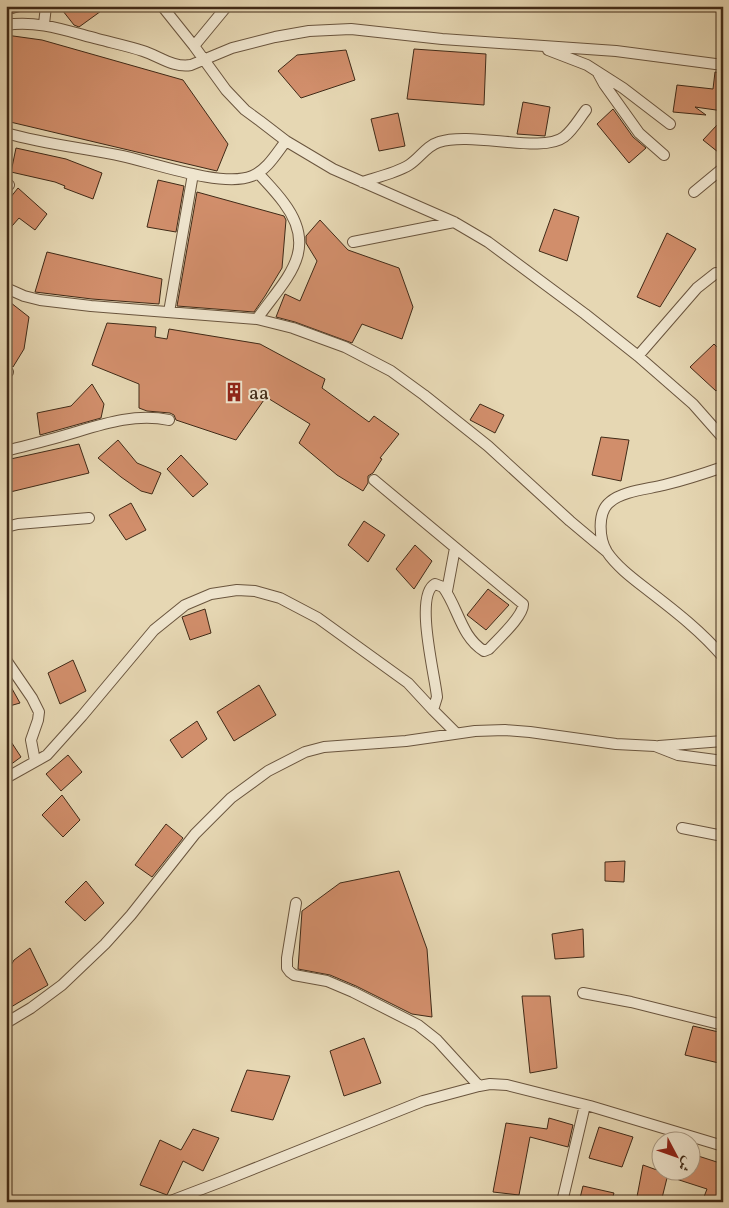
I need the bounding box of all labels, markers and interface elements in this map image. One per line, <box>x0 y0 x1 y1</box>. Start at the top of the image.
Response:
place label: aa <box>249 380 269 408</box>
building icon: aa <box>223 381 245 403</box>
north arrow <box>652 1130 702 1180</box>
text: ش <box>673 1152 696 1175</box>

